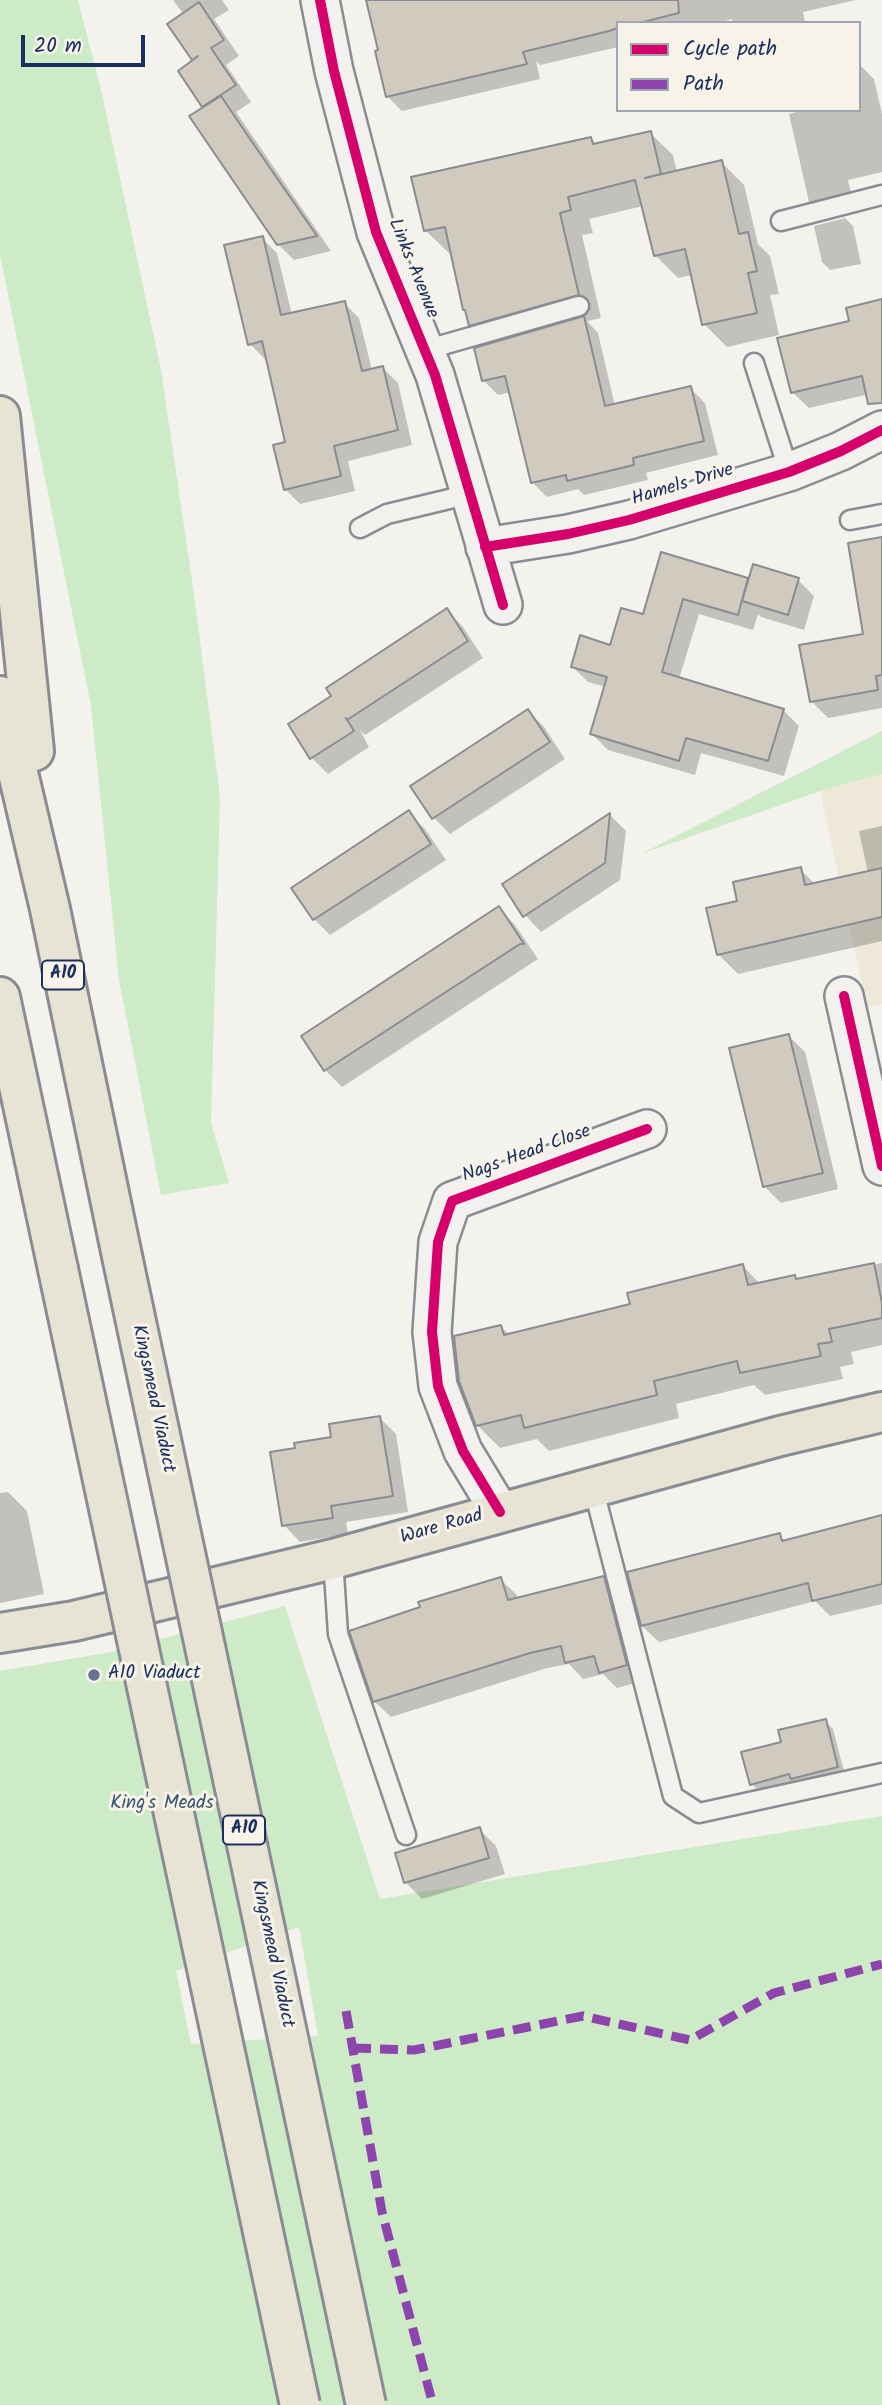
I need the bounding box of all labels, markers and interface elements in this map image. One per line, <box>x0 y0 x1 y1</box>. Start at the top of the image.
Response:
scale bar <box>24 21 149 65</box>
legend <box>616 21 861 112</box>
text: 20 m <box>34 30 82 63</box>
text: Cycle path <box>683 33 777 66</box>
text: Path <box>683 68 724 101</box>
street label: Links Avenue <box>382 216 442 322</box>
street label: Hamels Drive <box>629 460 737 512</box>
road number: A10 <box>42 960 84 990</box>
street label: Nags Head Close <box>460 1121 594 1189</box>
street label: Kingsmead Viaduct <box>125 1323 179 1475</box>
street label: Ware Road <box>398 1505 486 1551</box>
place label: A10 Viaduct <box>108 1664 201 1686</box>
marker: A10 Viaduct <box>86 1667 102 1683</box>
park label: King's Meads <box>110 1794 214 1816</box>
road number: A10 <box>223 1816 265 1844</box>
street label: Kingsmead Viaduct <box>244 1878 298 2030</box>

